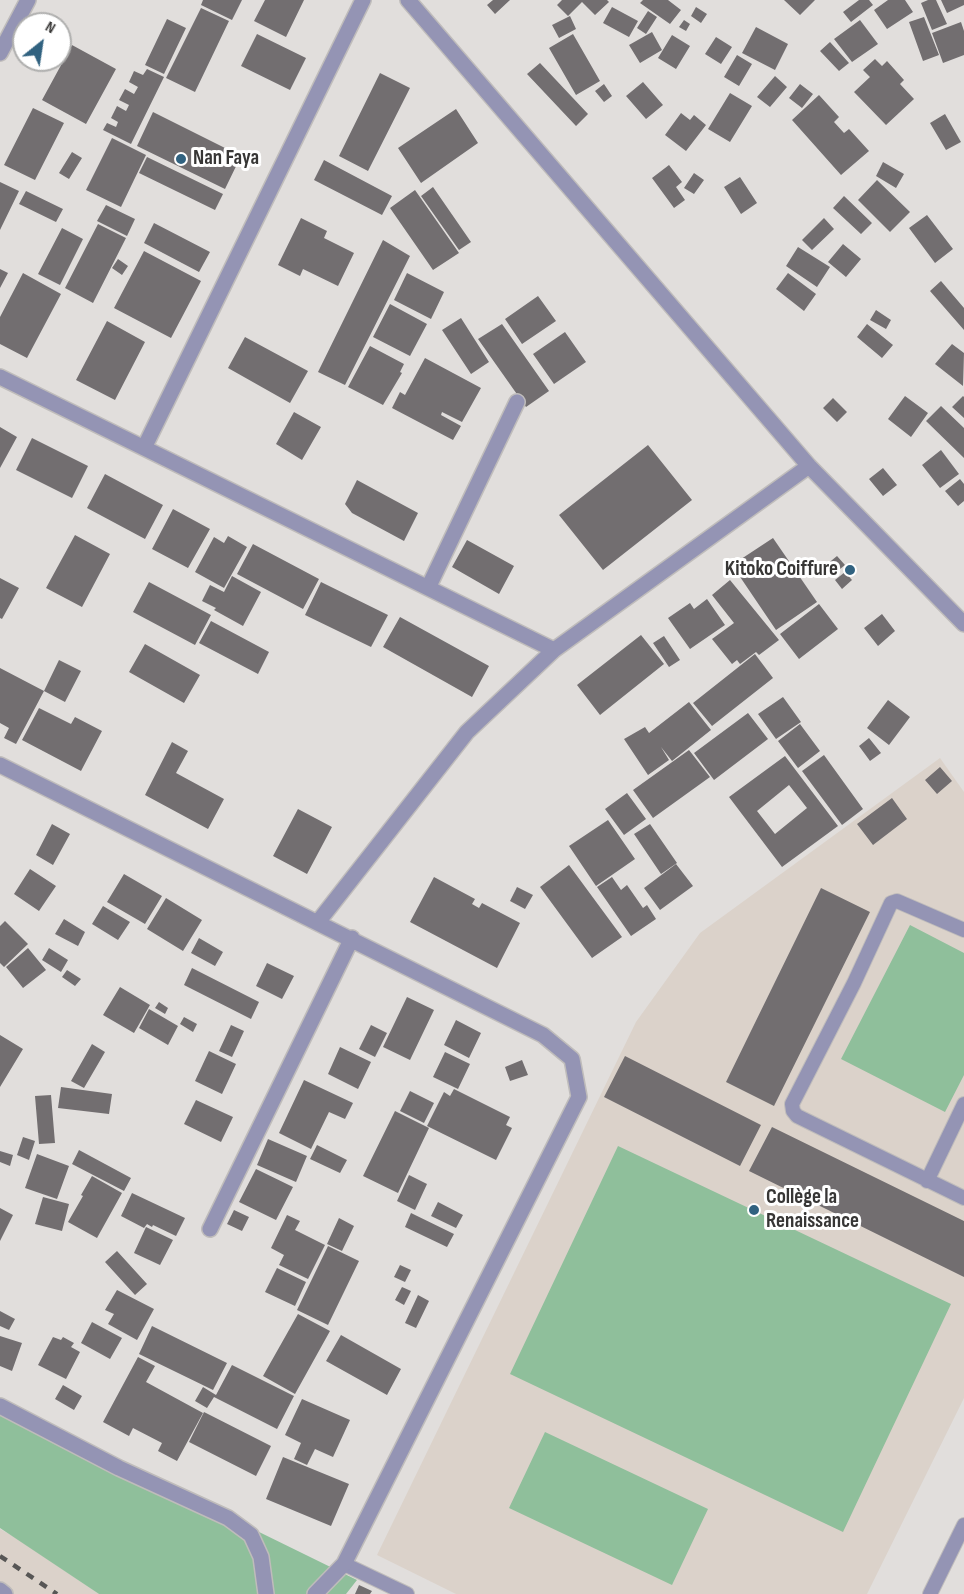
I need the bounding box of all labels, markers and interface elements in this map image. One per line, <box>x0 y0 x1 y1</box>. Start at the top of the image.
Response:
north arrow <box>12 12 72 72</box>
text: N <box>42 17 59 38</box>
place label: Nan Faya <box>193 146 259 172</box>
marker: Nan Faya <box>174 152 188 166</box>
place label: Kitoko Coiffure <box>725 557 838 583</box>
marker: Kitoko Coiffure <box>843 563 857 577</box>
place label: Collège la Renaissance <box>766 1185 859 1235</box>
marker: Collège la Renaissance <box>747 1203 761 1217</box>

